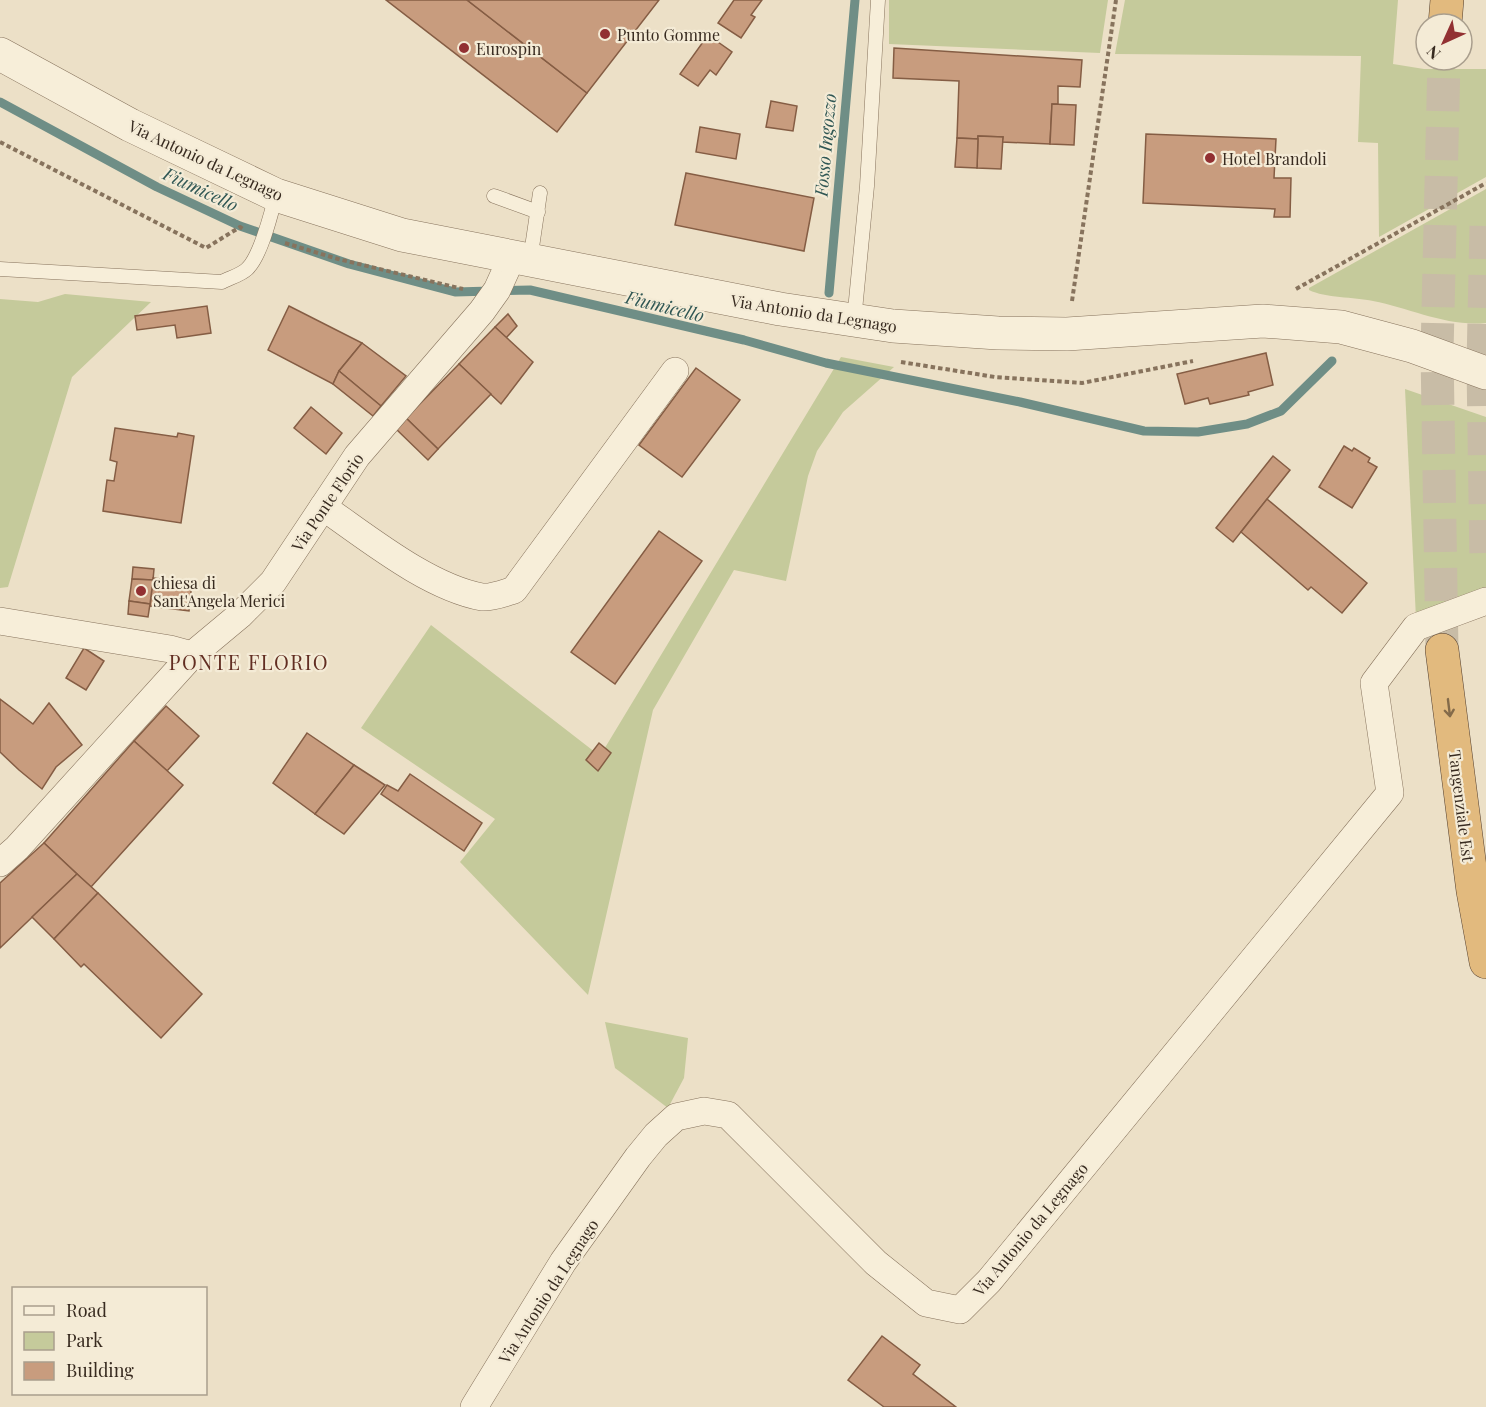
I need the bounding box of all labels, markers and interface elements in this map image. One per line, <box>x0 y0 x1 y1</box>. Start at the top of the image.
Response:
north arrow <box>1414 12 1474 72</box>
place label: Punto Gomme <box>617 24 720 45</box>
marker: Punto Gomme <box>598 27 612 41</box>
place label: Eurospin <box>476 38 542 59</box>
marker: Eurospin <box>457 41 471 55</box>
text: N <box>1421 41 1445 64</box>
water label: Fosso Ingozzo <box>808 92 841 199</box>
street label: Via Antonio da Legnago <box>124 115 287 205</box>
place label: Hotel Brandoli <box>1222 148 1327 169</box>
marker: Hotel Brandoli <box>1203 151 1217 165</box>
water label: Fiumicello <box>159 161 243 217</box>
water label: Fiumicello <box>622 284 707 327</box>
street label: Via Antonio da Legnago <box>728 289 899 337</box>
street label: Via Ponte Florio <box>286 449 368 556</box>
place label: chiesa di Sant'Angela Merici <box>153 572 286 611</box>
marker: chiesa di Sant'Angela Merici <box>134 584 148 598</box>
district label: PONTE FLORIO <box>169 648 329 675</box>
one-way arrow <box>1444 698 1455 718</box>
street label: Tangenziale Est <box>1445 749 1479 863</box>
street label: Via Antonio da Legnago <box>967 1158 1092 1301</box>
street label: Via Antonio da Legnago <box>493 1215 603 1368</box>
legend <box>12 1287 207 1395</box>
text: Road <box>66 1298 107 1322</box>
text: Park <box>66 1328 103 1352</box>
text: Building <box>66 1358 134 1382</box>

